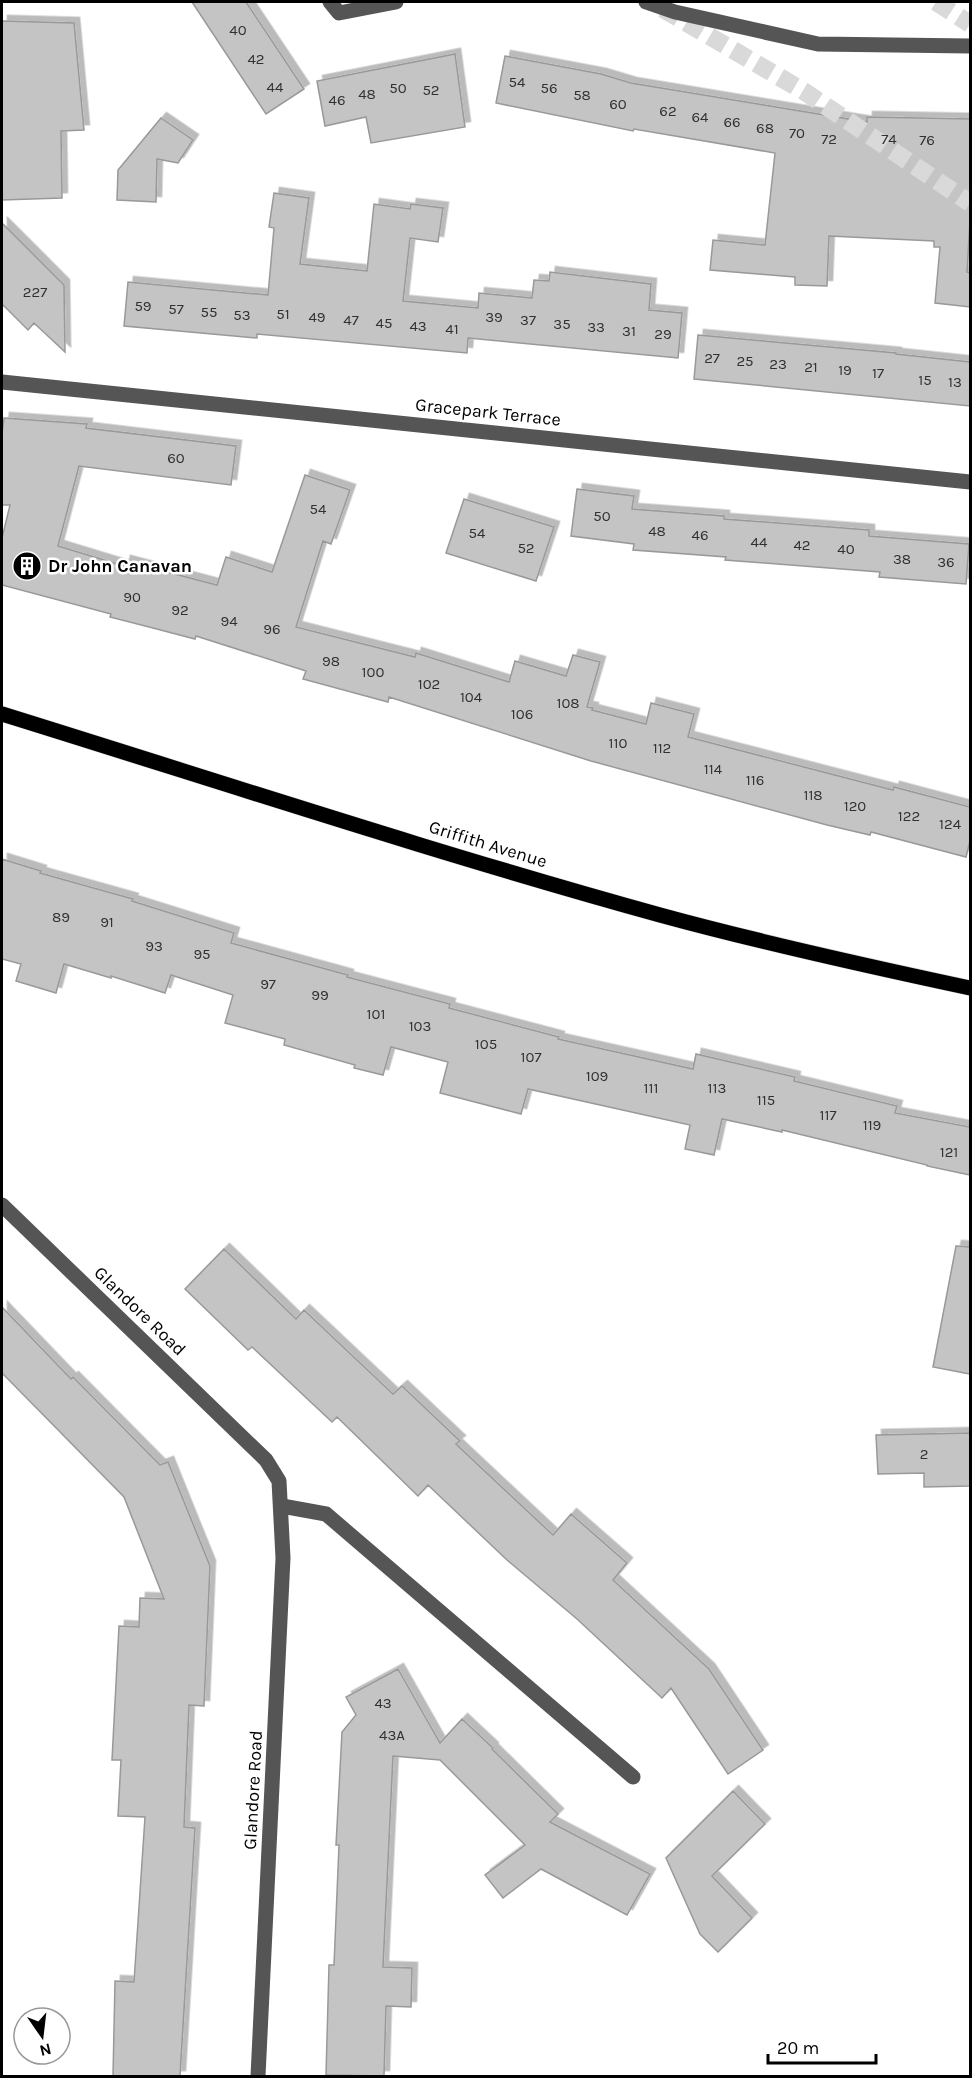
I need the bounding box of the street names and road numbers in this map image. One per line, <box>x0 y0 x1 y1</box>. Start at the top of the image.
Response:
street label: Gracepark Terrace <box>414 393 562 431</box>
street label: Griffith Avenue <box>426 816 550 872</box>
street label: Glandore Road <box>89 1262 191 1360</box>
street label: Glandore Road <box>239 1730 267 1850</box>

